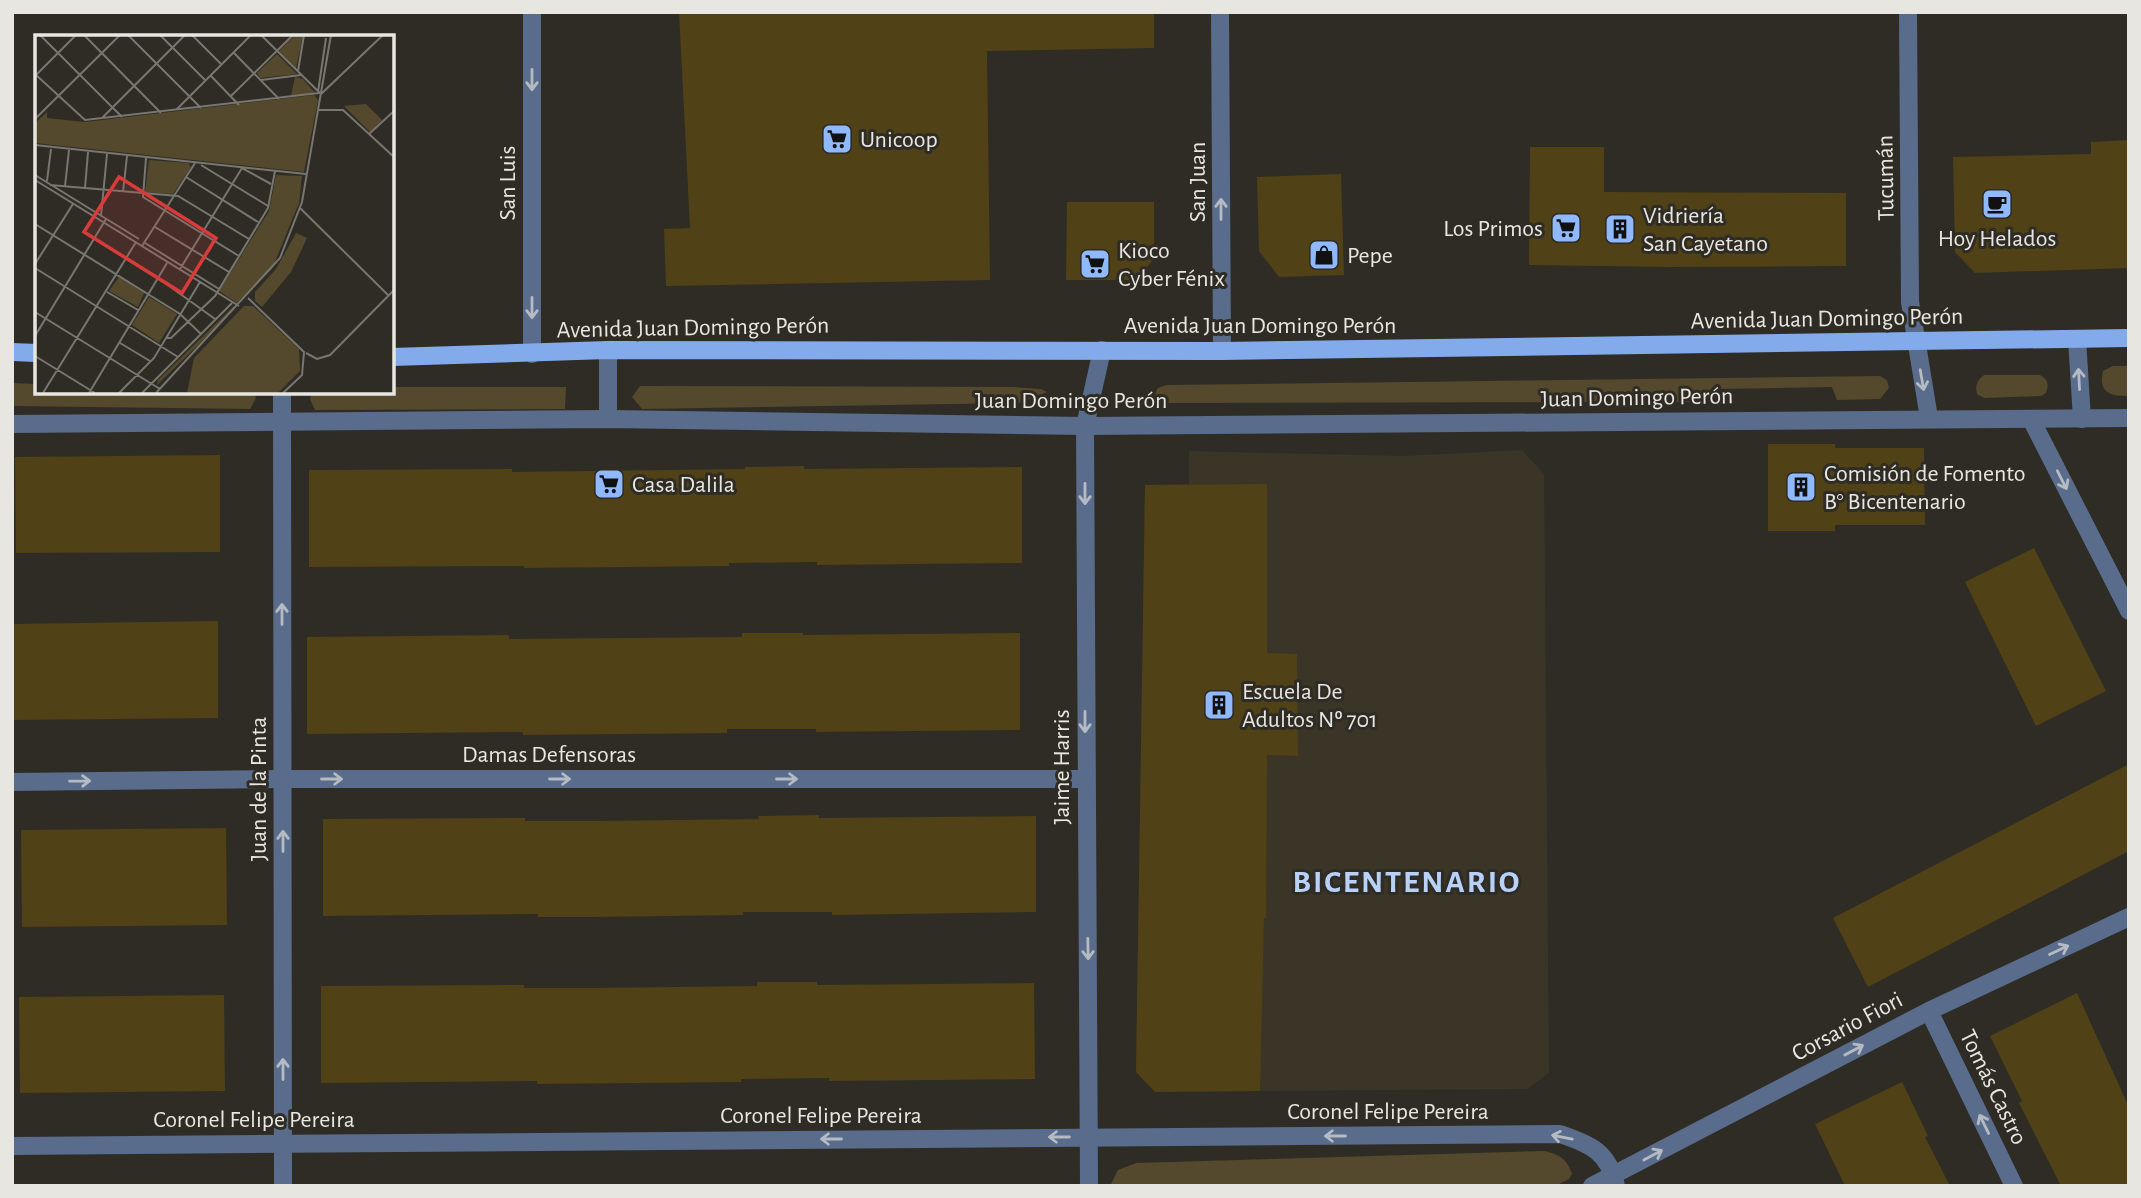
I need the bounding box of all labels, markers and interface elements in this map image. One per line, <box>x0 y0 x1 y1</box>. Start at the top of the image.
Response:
inset map <box>35 35 394 394</box>
one-way arrow <box>525 69 539 92</box>
supermarket icon: Unicoop <box>820 122 854 156</box>
place label: Unicoop <box>860 128 938 152</box>
street label: Tucumán <box>1873 135 1899 221</box>
street label: San Juan <box>1186 142 1210 222</box>
street label: San Luis <box>496 146 520 220</box>
cafe icon: Hoy Helados <box>1980 187 2014 221</box>
one-way arrow <box>1214 198 1228 221</box>
place label: Vidriería San Cayetano <box>1643 204 1768 256</box>
supermarket icon: Los Primos <box>1549 211 1583 245</box>
building icon: Vidriería San Cayetano <box>1603 212 1637 246</box>
place label: Los Primos <box>1443 217 1543 241</box>
place label: Hoy Helados <box>1938 227 2056 251</box>
shop icon: Pepe <box>1307 238 1341 272</box>
place label: Kioco Cyber Fénix <box>1118 239 1225 291</box>
place label: Pepe <box>1347 244 1393 268</box>
supermarket icon: Kioco Cyber Fénix <box>1078 247 1112 281</box>
one-way arrow <box>525 296 539 319</box>
street label: Avenida Juan Domingo Perón <box>1690 305 1964 333</box>
street label: Avenida Juan Domingo Perón <box>556 314 830 342</box>
street label: Avenida Juan Domingo Perón <box>1124 314 1396 338</box>
one-way arrow <box>1916 368 1929 391</box>
one-way arrow <box>2073 368 2086 391</box>
street label: Juan Domingo Perón <box>1540 384 1734 412</box>
street label: Juan Domingo Perón <box>975 389 1167 413</box>
place label: Comisión de Fomento B° Bicentenario <box>1824 462 2025 514</box>
supermarket icon: Casa Dalila <box>592 467 626 501</box>
one-way arrow <box>2056 469 2070 490</box>
building icon: Comisión de Fomento B° Bicentenario <box>1784 470 1818 504</box>
place label: Casa Dalila <box>632 473 735 497</box>
one-way arrow <box>1078 482 1092 505</box>
one-way arrow <box>275 602 289 625</box>
place label: Escuela De Adultos Nº 701 <box>1242 680 1377 732</box>
building icon: Escuela De Adultos Nº 701 <box>1202 688 1236 722</box>
street label: Jaime Harris <box>1050 709 1074 825</box>
one-way arrow <box>1078 710 1092 733</box>
street label: Juan de la Pinta <box>247 717 271 861</box>
street label: Damas Defensoras <box>462 743 636 767</box>
one-way arrow <box>321 772 344 786</box>
one-way arrow <box>548 772 571 786</box>
one-way arrow <box>776 772 799 786</box>
one-way arrow <box>69 774 92 788</box>
one-way arrow <box>276 830 290 853</box>
district label: BICENTENARIO <box>1293 866 1521 898</box>
one-way arrow <box>1081 937 1094 960</box>
one-way arrow <box>2048 943 2069 956</box>
street label: Corsario Fiori <box>1788 988 1907 1066</box>
street label: Tomás Castro <box>1955 1026 2031 1149</box>
one-way arrow <box>1843 1042 1864 1056</box>
one-way arrow <box>276 1057 290 1080</box>
street label: Coronel Felipe Pereira <box>1287 1100 1489 1124</box>
street label: Coronel Felipe Pereira <box>720 1104 922 1128</box>
street label: Coronel Felipe Pereira <box>153 1108 355 1132</box>
one-way arrow <box>1977 1114 1991 1135</box>
one-way arrow <box>1324 1129 1347 1143</box>
one-way arrow <box>1047 1130 1070 1144</box>
one-way arrow <box>1551 1130 1574 1143</box>
one-way arrow <box>820 1132 843 1146</box>
one-way arrow <box>1642 1148 1662 1162</box>

